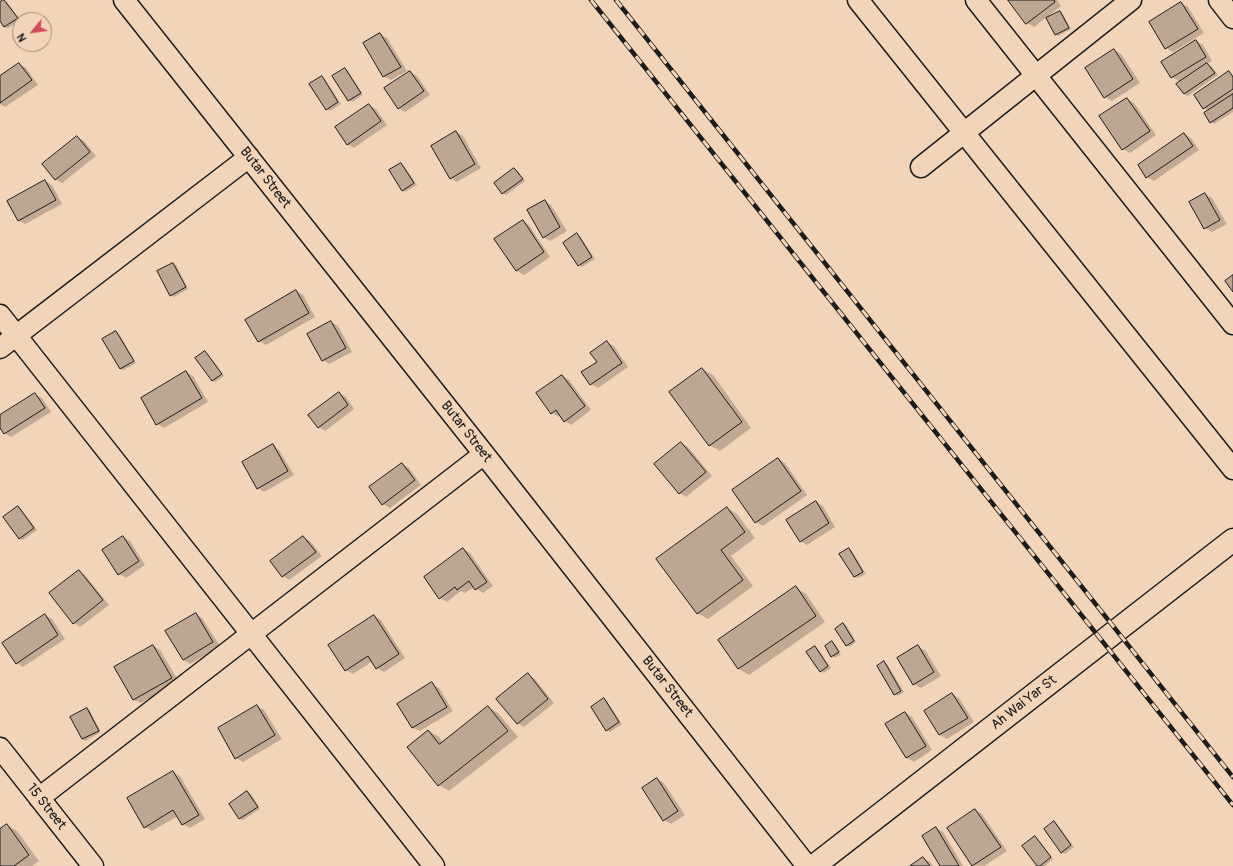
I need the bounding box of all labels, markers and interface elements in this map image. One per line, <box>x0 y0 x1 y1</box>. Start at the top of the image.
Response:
north arrow <box>12 12 52 52</box>
text: N <box>14 31 29 44</box>
street label: Butar Street <box>236 144 294 212</box>
street label: Butar Street <box>437 398 495 466</box>
street label: Butar Street <box>638 653 696 721</box>
street label: Ah Wai Yar St <box>988 672 1060 734</box>
street label: 15 Street <box>23 781 69 833</box>

